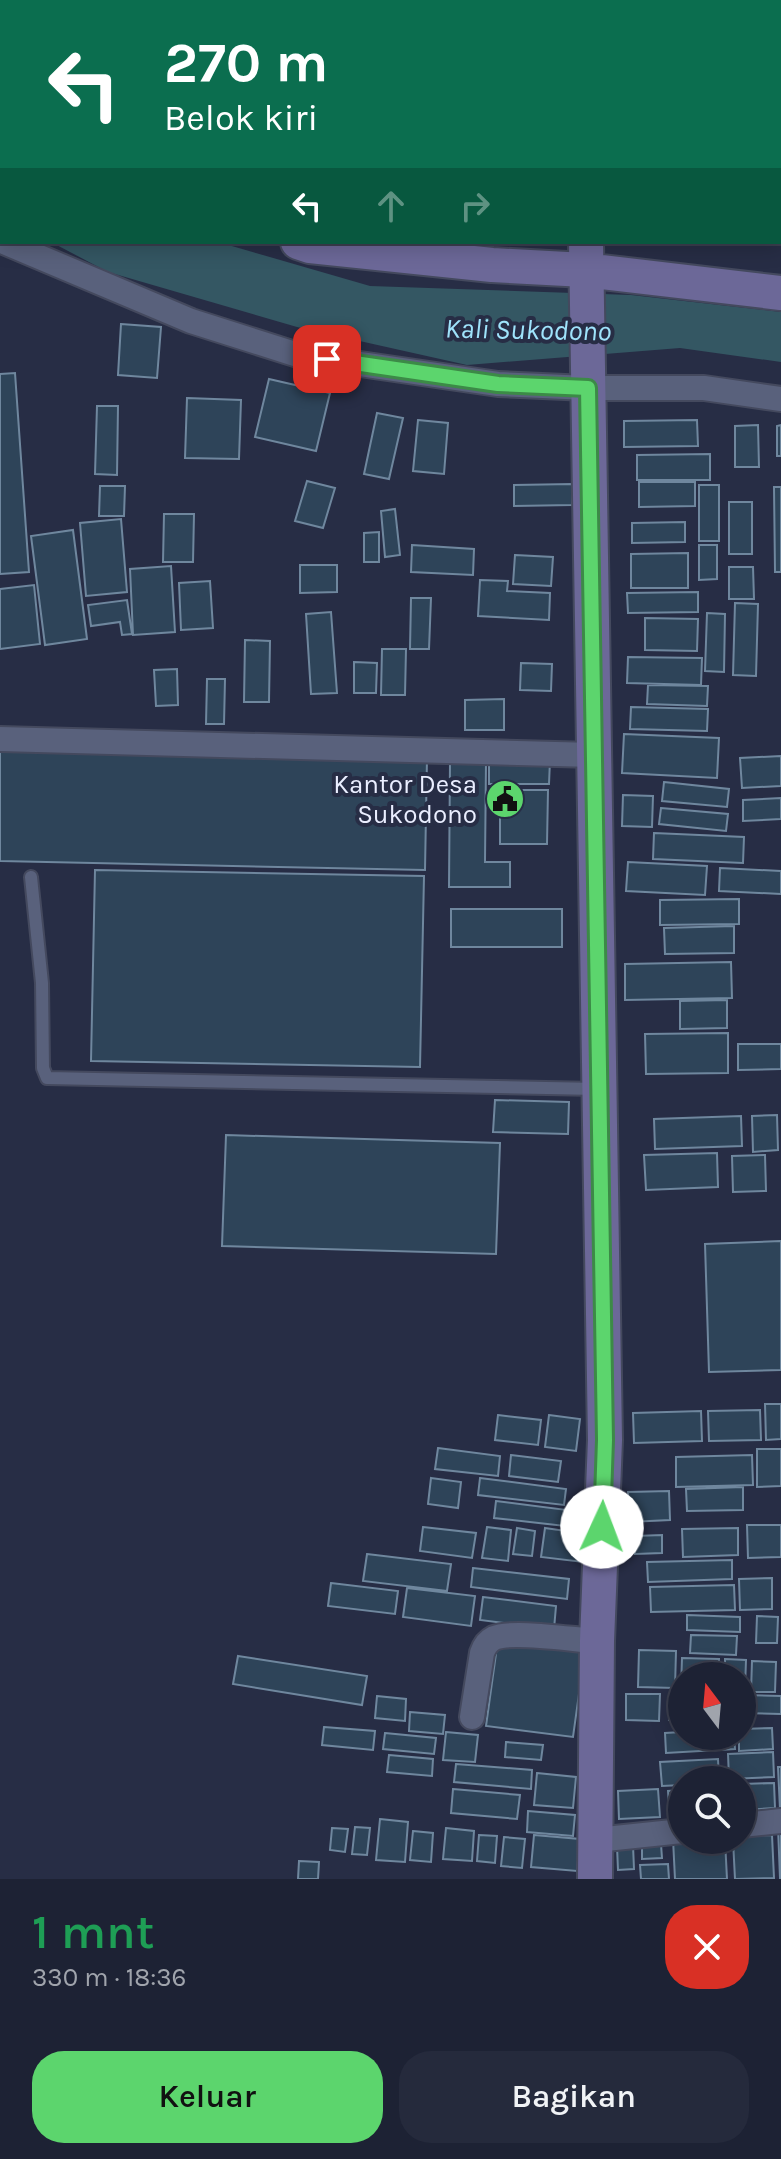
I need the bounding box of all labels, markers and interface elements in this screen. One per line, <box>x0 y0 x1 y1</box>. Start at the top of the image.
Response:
text: 270 m <box>164 30 328 95</box>
icon: left <box>32 32 136 136</box>
text: Belok kiri <box>164 97 318 139</box>
icon: left <box>285 184 329 228</box>
icon: ahead <box>369 184 413 228</box>
icon: right <box>453 184 497 228</box>
water label: Kali Sukodono <box>445 312 612 347</box>
pin <box>293 325 361 393</box>
icon: arrive <box>305 337 349 381</box>
place label: Kantor Desa Sukodono <box>333 769 477 830</box>
public building icon: Kantor Desa Sukodono <box>484 778 526 820</box>
position arrow <box>560 1485 644 1569</box>
north arrow <box>668 1662 756 1750</box>
map controls <box>668 1662 756 1854</box>
button: search <box>668 1766 756 1854</box>
text: 1 mnt <box>32 1904 154 1960</box>
button: close <box>665 1905 749 1989</box>
text: 330 m · 18:36 <box>32 1962 186 1993</box>
button: Keluar <box>32 2051 383 2143</box>
button: Bagikan <box>399 2051 749 2143</box>

